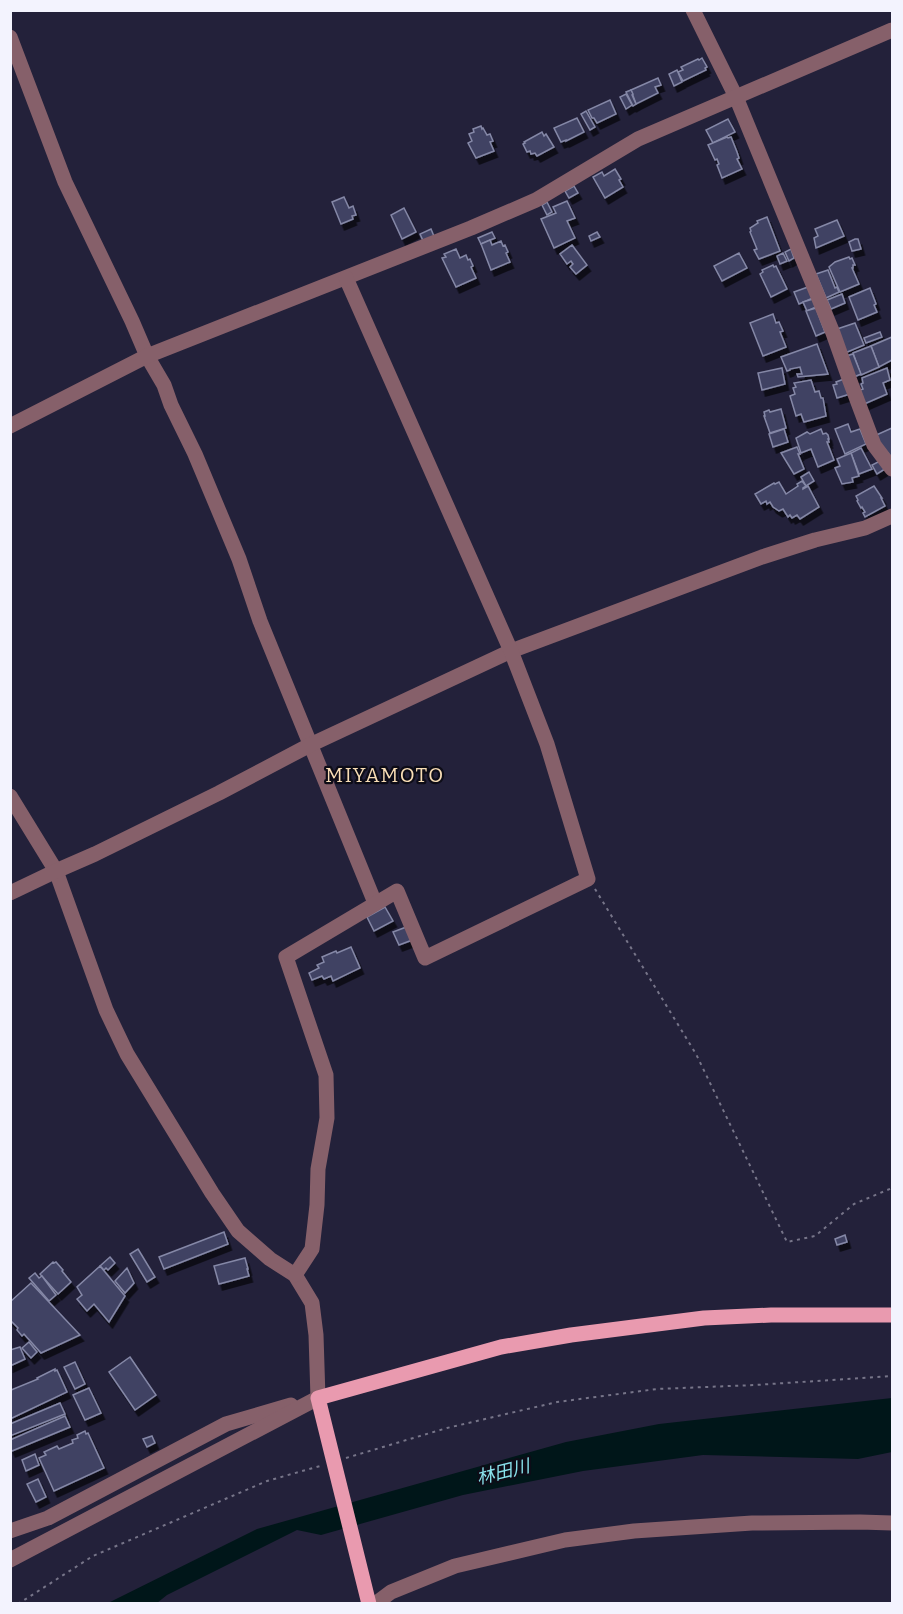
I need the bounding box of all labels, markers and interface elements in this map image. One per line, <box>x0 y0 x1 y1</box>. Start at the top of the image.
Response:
district label: MIYAMOTO <box>325 763 445 787</box>
water label: 林田川 <box>474 1454 534 1489</box>

